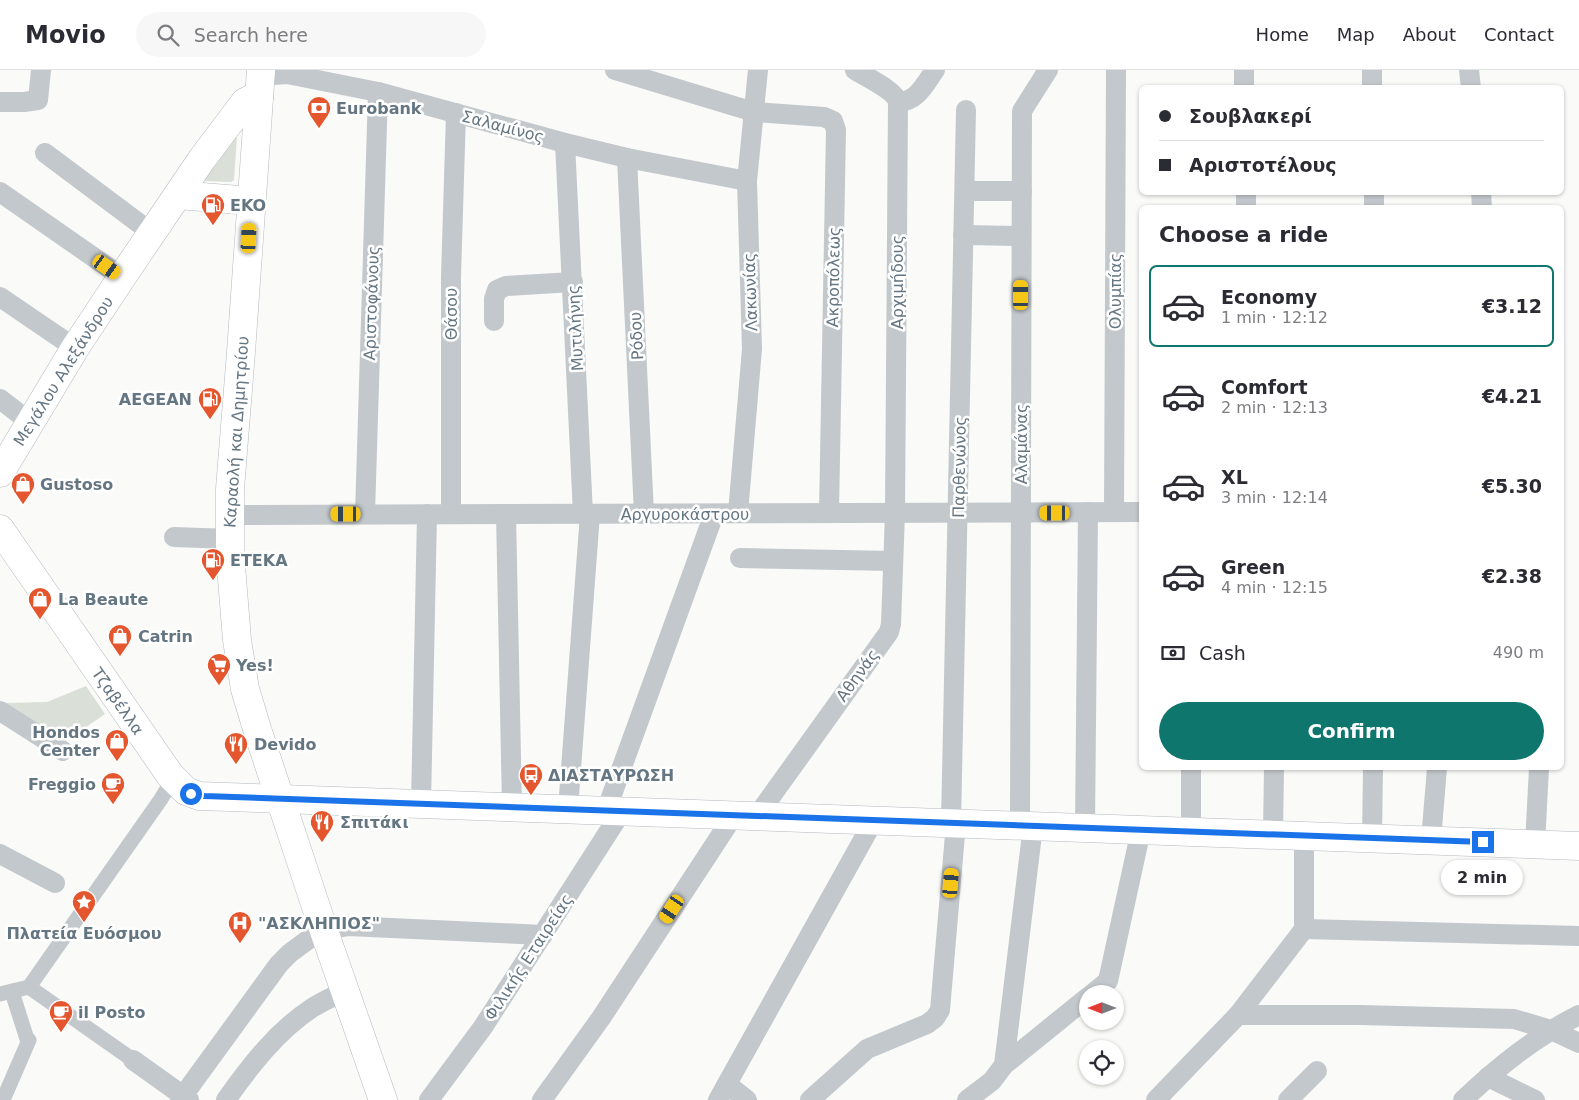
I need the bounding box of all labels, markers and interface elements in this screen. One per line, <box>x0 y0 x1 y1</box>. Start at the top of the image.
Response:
search box <box>136 12 486 57</box>
text: Movio <box>25 21 106 49</box>
icon: search <box>154 21 182 49</box>
text: Search here <box>194 24 308 46</box>
text: Home <box>1256 24 1309 45</box>
text: Map <box>1337 24 1375 45</box>
text: About <box>1403 24 1456 45</box>
text: Contact <box>1484 24 1554 45</box>
bank icon: Eurobank <box>306 95 332 129</box>
place label: Eurobank <box>336 99 422 118</box>
text: Σουβλακερί <box>1189 105 1312 127</box>
street label: Σαλαμίνος <box>460 106 546 147</box>
text: Αριστοτέλους <box>1189 154 1337 176</box>
fuel station icon: EKO <box>200 192 226 226</box>
place label: EKO <box>230 196 266 215</box>
text: Choose a ride <box>1159 222 1328 247</box>
car <box>240 223 257 253</box>
street label: Ακροπόλεως <box>823 227 844 327</box>
street label: Αρχιμήδους <box>888 235 907 329</box>
street label: Αριστοφάνους <box>360 245 383 361</box>
car <box>90 252 123 282</box>
street label: Λακωνίας <box>740 252 761 332</box>
street label: Ολυμπίας <box>1106 253 1125 329</box>
car <box>1013 280 1028 310</box>
street label: Μυτιλήνης <box>564 284 587 372</box>
icon: car <box>1161 284 1206 329</box>
text: Economy <box>1221 286 1317 308</box>
street label: Θάσου <box>442 288 461 340</box>
street label: Μεγάλου Αλεξάνδρου <box>10 293 117 449</box>
text: €3.12 <box>1482 295 1542 317</box>
text: 1 min · 12:12 <box>1221 308 1328 327</box>
street label: Ρόδου <box>626 311 647 361</box>
street label: Καραολή και Δημητρίου <box>220 335 253 529</box>
icon: car <box>1161 374 1206 419</box>
text: Comfort <box>1221 376 1308 398</box>
text: €4.21 <box>1482 385 1542 407</box>
fuel station icon: AEGEAN <box>197 386 223 420</box>
place label: AEGEAN <box>119 390 192 409</box>
text: 2 min · 12:13 <box>1221 398 1328 417</box>
street label: Αλαμάνας <box>1012 404 1031 484</box>
street label: Παρθενώνος <box>949 416 970 518</box>
icon: car <box>1161 464 1206 509</box>
text: XL <box>1221 466 1248 488</box>
shop icon: Gustoso <box>10 471 36 505</box>
place label: Gustoso <box>40 475 113 494</box>
text: €5.30 <box>1482 475 1542 497</box>
text: 3 min · 12:14 <box>1221 488 1328 507</box>
street label: Αργυροκάστρου <box>621 505 749 524</box>
car <box>1040 506 1070 521</box>
car <box>331 507 361 522</box>
fuel station icon: ΕΤΕΚΑ <box>200 547 226 581</box>
place label: ΕΤΕΚΑ <box>230 551 288 570</box>
icon: car <box>1161 554 1206 599</box>
text: Green <box>1221 556 1285 578</box>
text: €2.38 <box>1482 565 1542 587</box>
text: 4 min · 12:15 <box>1221 578 1328 597</box>
shop icon: La Beaute <box>27 586 53 620</box>
place label: La Beaute <box>58 590 148 609</box>
shop icon: Catrin <box>107 623 133 657</box>
place label: Catrin <box>138 627 193 646</box>
icon: cash <box>1159 639 1187 667</box>
text: Cash <box>1199 642 1246 664</box>
text: 490 m <box>1493 643 1544 662</box>
street label: Αθηνάς <box>832 646 883 705</box>
supermarket icon: Yes! <box>206 652 232 686</box>
place label: Yes! <box>235 656 274 675</box>
street label: Τζαβέλλα <box>87 663 148 738</box>
button: Confirm <box>1159 702 1544 760</box>
place label: Hondos Center <box>32 723 100 760</box>
shop icon: Hondos Center <box>104 728 130 762</box>
restaurant icon: Devido <box>223 731 249 765</box>
place label: Devido <box>254 735 317 754</box>
bus stop icon: ΔΙΑΣΤΑΥΡΩΣΗ <box>518 762 544 796</box>
place label: ΔΙΑΣΤΑΥΡΩΣΗ <box>548 766 674 785</box>
cafe icon: Freggio <box>100 771 126 805</box>
place label: Freggio <box>28 775 96 794</box>
route start <box>180 783 202 805</box>
restaurant icon: Σπιτάκι <box>309 809 335 843</box>
place label: Σπιτάκι <box>340 813 409 832</box>
route end <box>1472 831 1494 853</box>
callout: 2 min <box>1442 860 1524 894</box>
car <box>942 867 959 899</box>
text: 2 min <box>1457 868 1507 887</box>
place icon: Πλατεία Ευόσμου <box>71 889 97 923</box>
street label: Φιλικής Εταιρείας <box>480 891 576 1024</box>
car <box>657 892 686 926</box>
hospital icon: "ΑΣΚΛΗΠΙΟΣ" <box>227 910 253 944</box>
place label: "ΑΣΚΛΗΠΙΟΣ" <box>258 914 380 933</box>
place label: Πλατεία Ευόσμου <box>6 924 162 943</box>
north arrow <box>1079 985 1124 1030</box>
map controls <box>1079 985 1124 1085</box>
cafe icon: il Posto <box>48 999 74 1033</box>
place label: il Posto <box>78 1003 145 1022</box>
button: locate <box>1079 1040 1124 1085</box>

